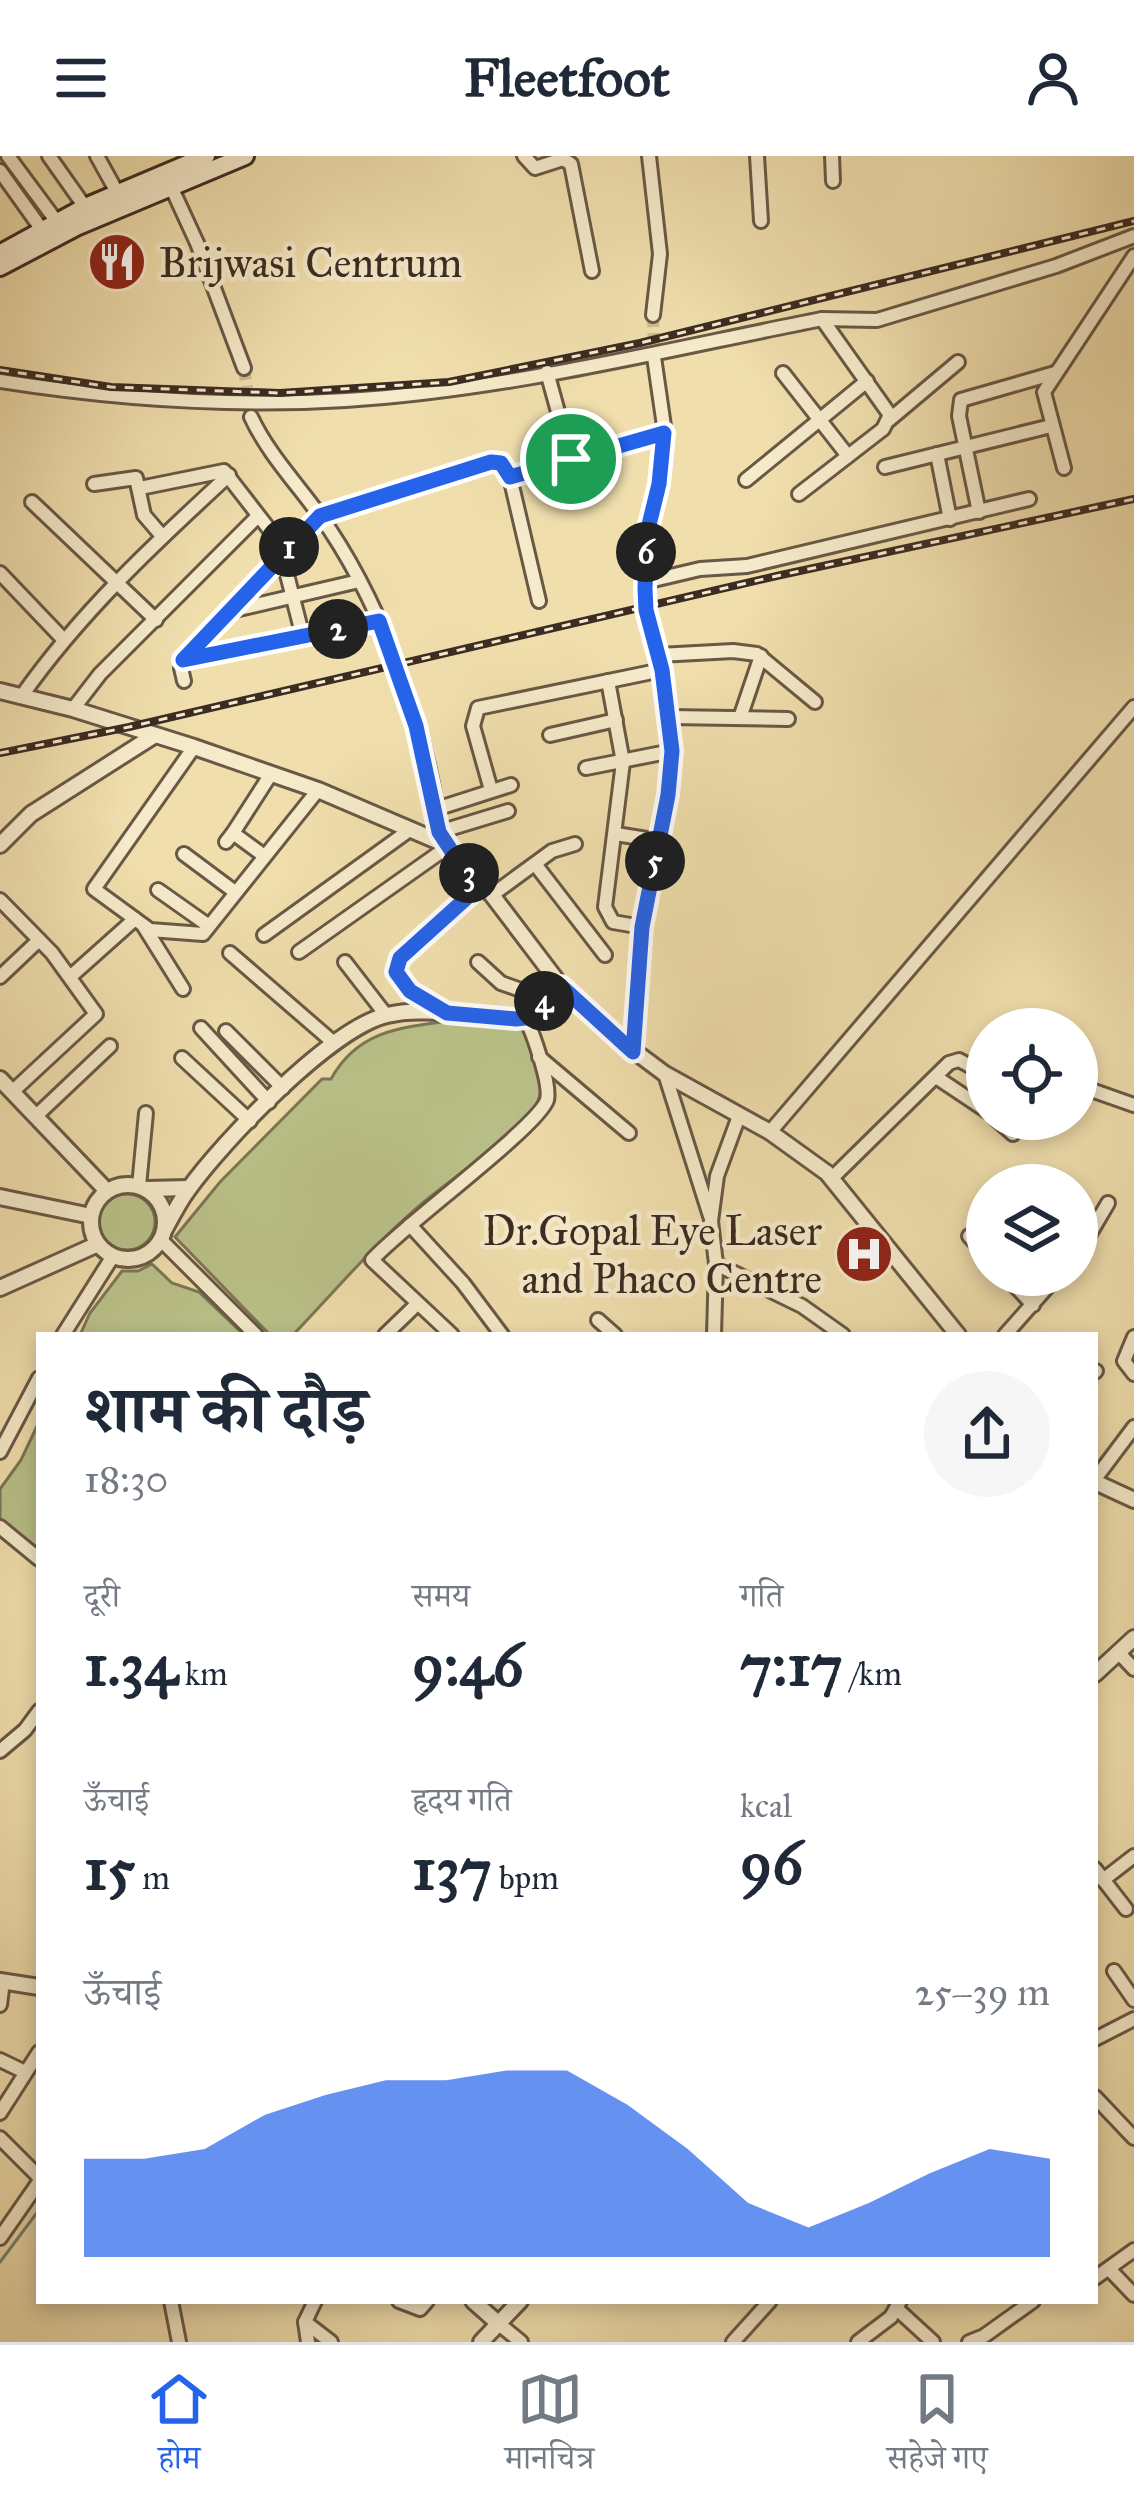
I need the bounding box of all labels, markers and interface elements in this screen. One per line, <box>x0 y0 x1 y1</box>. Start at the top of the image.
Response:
icon: menu <box>48 45 114 111</box>
text: Fleetfoot <box>464 45 670 111</box>
icon: person <box>1020 45 1086 111</box>
restaurant icon: Brijwasi Centrum <box>86 231 148 293</box>
place label: Brijwasi Centrum <box>159 237 462 289</box>
pin <box>520 408 622 510</box>
icon: arrive <box>538 426 604 492</box>
pin: 1 <box>259 517 319 577</box>
pin: 6 <box>616 522 676 582</box>
text: 1 <box>282 527 296 567</box>
text: 6 <box>638 532 654 572</box>
pin: 2 <box>308 599 368 659</box>
text: 2 <box>330 609 346 649</box>
pin: 5 <box>625 831 685 891</box>
text: 5 <box>647 841 663 881</box>
pin: 3 <box>439 843 499 903</box>
text: 3 <box>462 853 476 893</box>
pin: 4 <box>514 971 574 1031</box>
text: 4 <box>535 981 553 1021</box>
map controls <box>966 1008 1098 1296</box>
button: locate <box>966 1008 1098 1140</box>
button: layers <box>966 1164 1098 1296</box>
place label: Dr.Gopal Eye Laser and Phaco Centre <box>482 1205 822 1305</box>
hospital icon: Dr.Gopal Eye Laser and Phaco Centre <box>833 1223 895 1285</box>
text: शाम की दौड़ <box>84 1369 367 1450</box>
button: share <box>924 1371 1050 1497</box>
text: 18:30 <box>84 1455 168 1503</box>
text: दूरी <box>84 1576 120 1616</box>
text: समय <box>412 1576 470 1616</box>
text: गति <box>740 1576 783 1616</box>
text: 1.34 <box>84 1628 178 1701</box>
text: 9:46 <box>412 1628 524 1701</box>
text: 7:17 <box>740 1628 843 1701</box>
text: km <box>178 1654 228 1694</box>
text: /km <box>843 1654 902 1694</box>
text: ऊँचाई <box>84 1780 149 1820</box>
text: हृदय गति <box>412 1780 512 1820</box>
text: kcal <box>740 1786 792 1826</box>
text: 96 <box>740 1826 803 1899</box>
text: 15 <box>84 1832 135 1905</box>
text: 137 <box>412 1832 492 1905</box>
text: m <box>135 1858 170 1898</box>
text: bpm <box>492 1858 559 1898</box>
text: ऊँचाई <box>84 1968 161 2016</box>
text: 25–39 m <box>915 1968 1050 2016</box>
tab: होम <box>146 2366 212 2490</box>
tab: मानचित्र <box>505 2366 594 2490</box>
tab: सहेजे गए <box>887 2366 988 2490</box>

